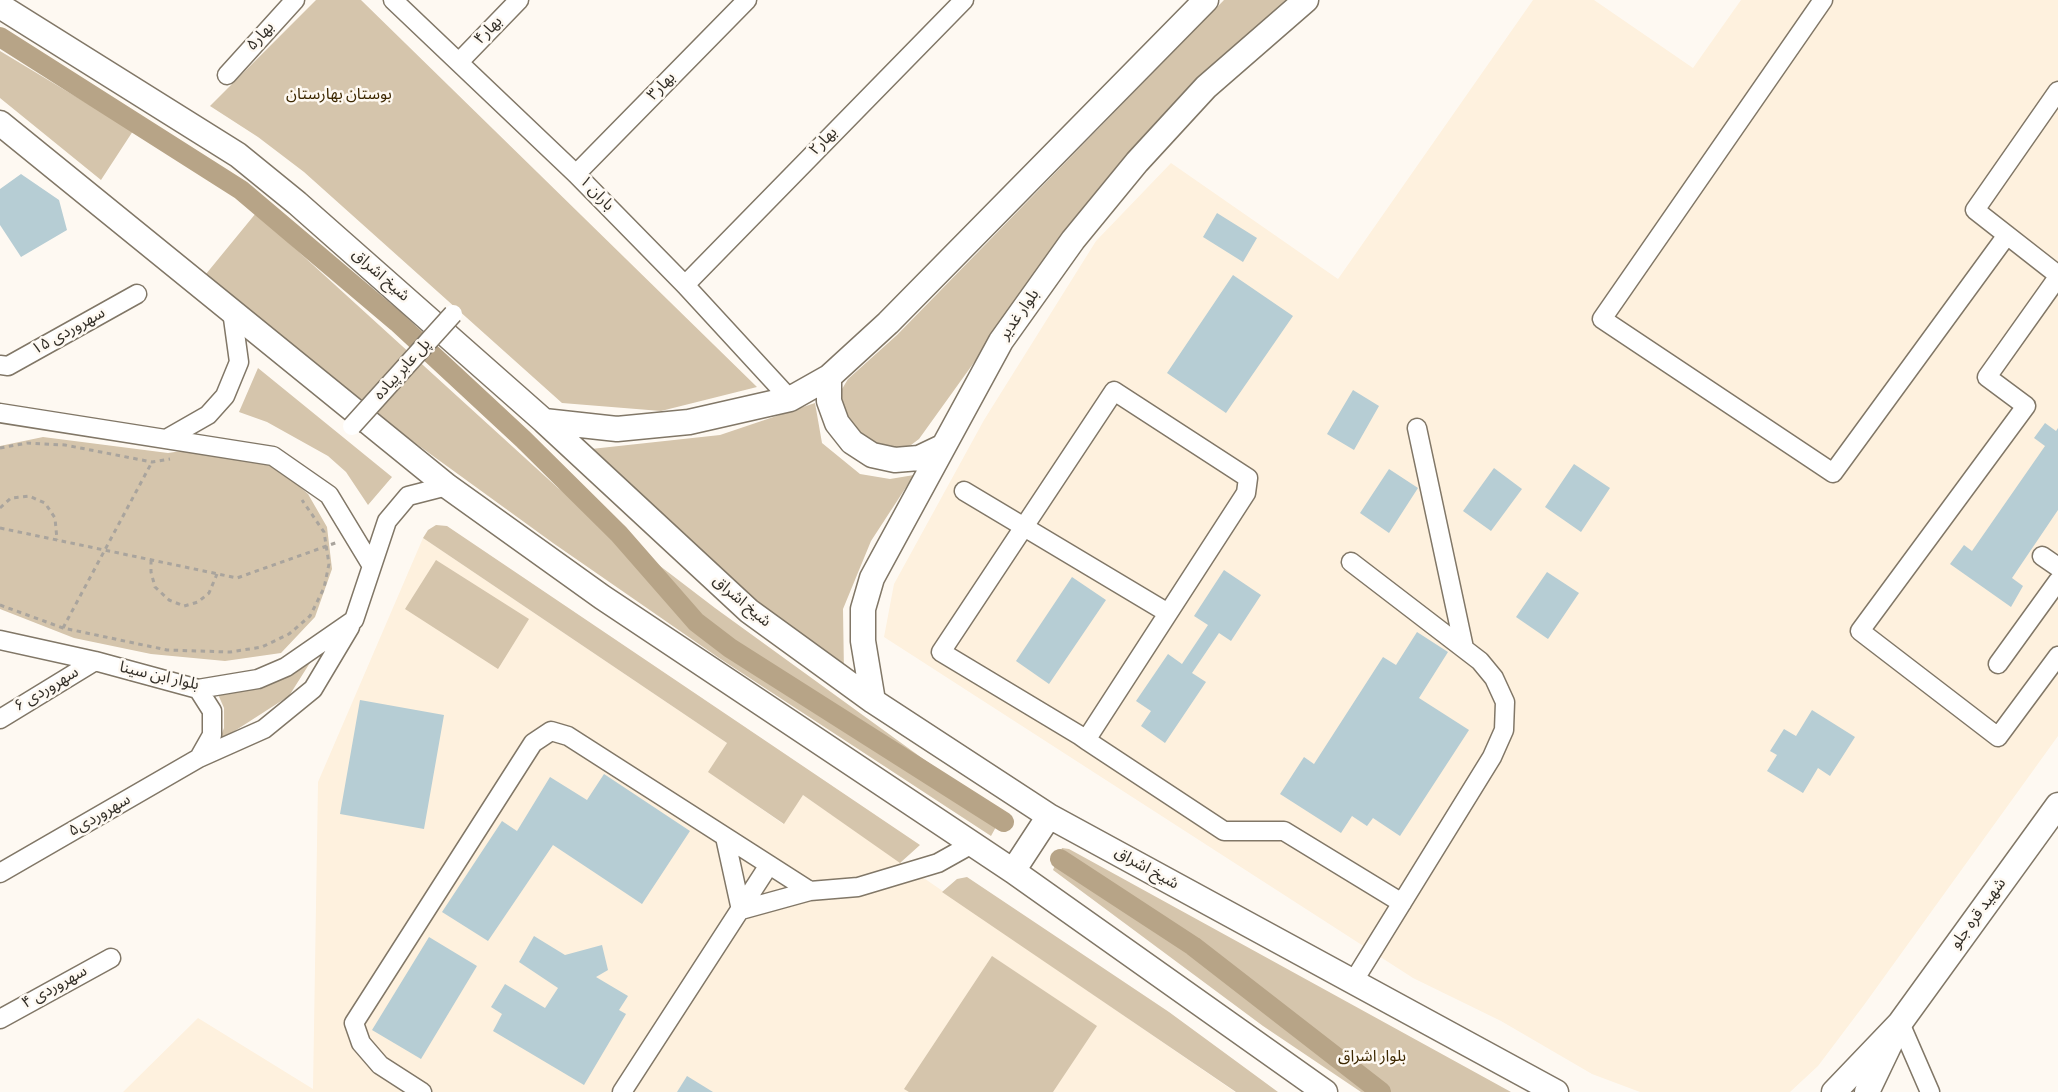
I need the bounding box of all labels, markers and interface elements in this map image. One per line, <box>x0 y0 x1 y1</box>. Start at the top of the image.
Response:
street label: بهار۴ <box>471 13 507 49</box>
street label: بهار۵ <box>243 19 279 55</box>
street label: بهار۳ <box>644 69 680 105</box>
park label: بوستان بهارستان <box>286 85 392 105</box>
street label: بهار۲ <box>806 124 842 160</box>
street label: باران ۱ <box>575 172 617 216</box>
street label: شیخ اشراق <box>347 246 413 306</box>
street label: بلوار غدیر <box>996 286 1044 344</box>
street label: سهروردی ۱۵ <box>29 304 109 360</box>
street label: پل عابر پیاده <box>371 335 435 405</box>
street label: شیخ اشراق <box>708 572 774 632</box>
street label: بلوار ابن سینا <box>117 659 201 695</box>
street label: سهروردی ۶ <box>11 663 83 717</box>
street label: سهروردی۵ <box>66 791 134 841</box>
street label: شیخ اشراق <box>1110 843 1182 895</box>
street label: شهید قره جلو <box>1947 875 2011 953</box>
street label: سهروردی ۴ <box>19 962 91 1014</box>
park label: بلوار اشراق <box>1338 1047 1406 1067</box>

